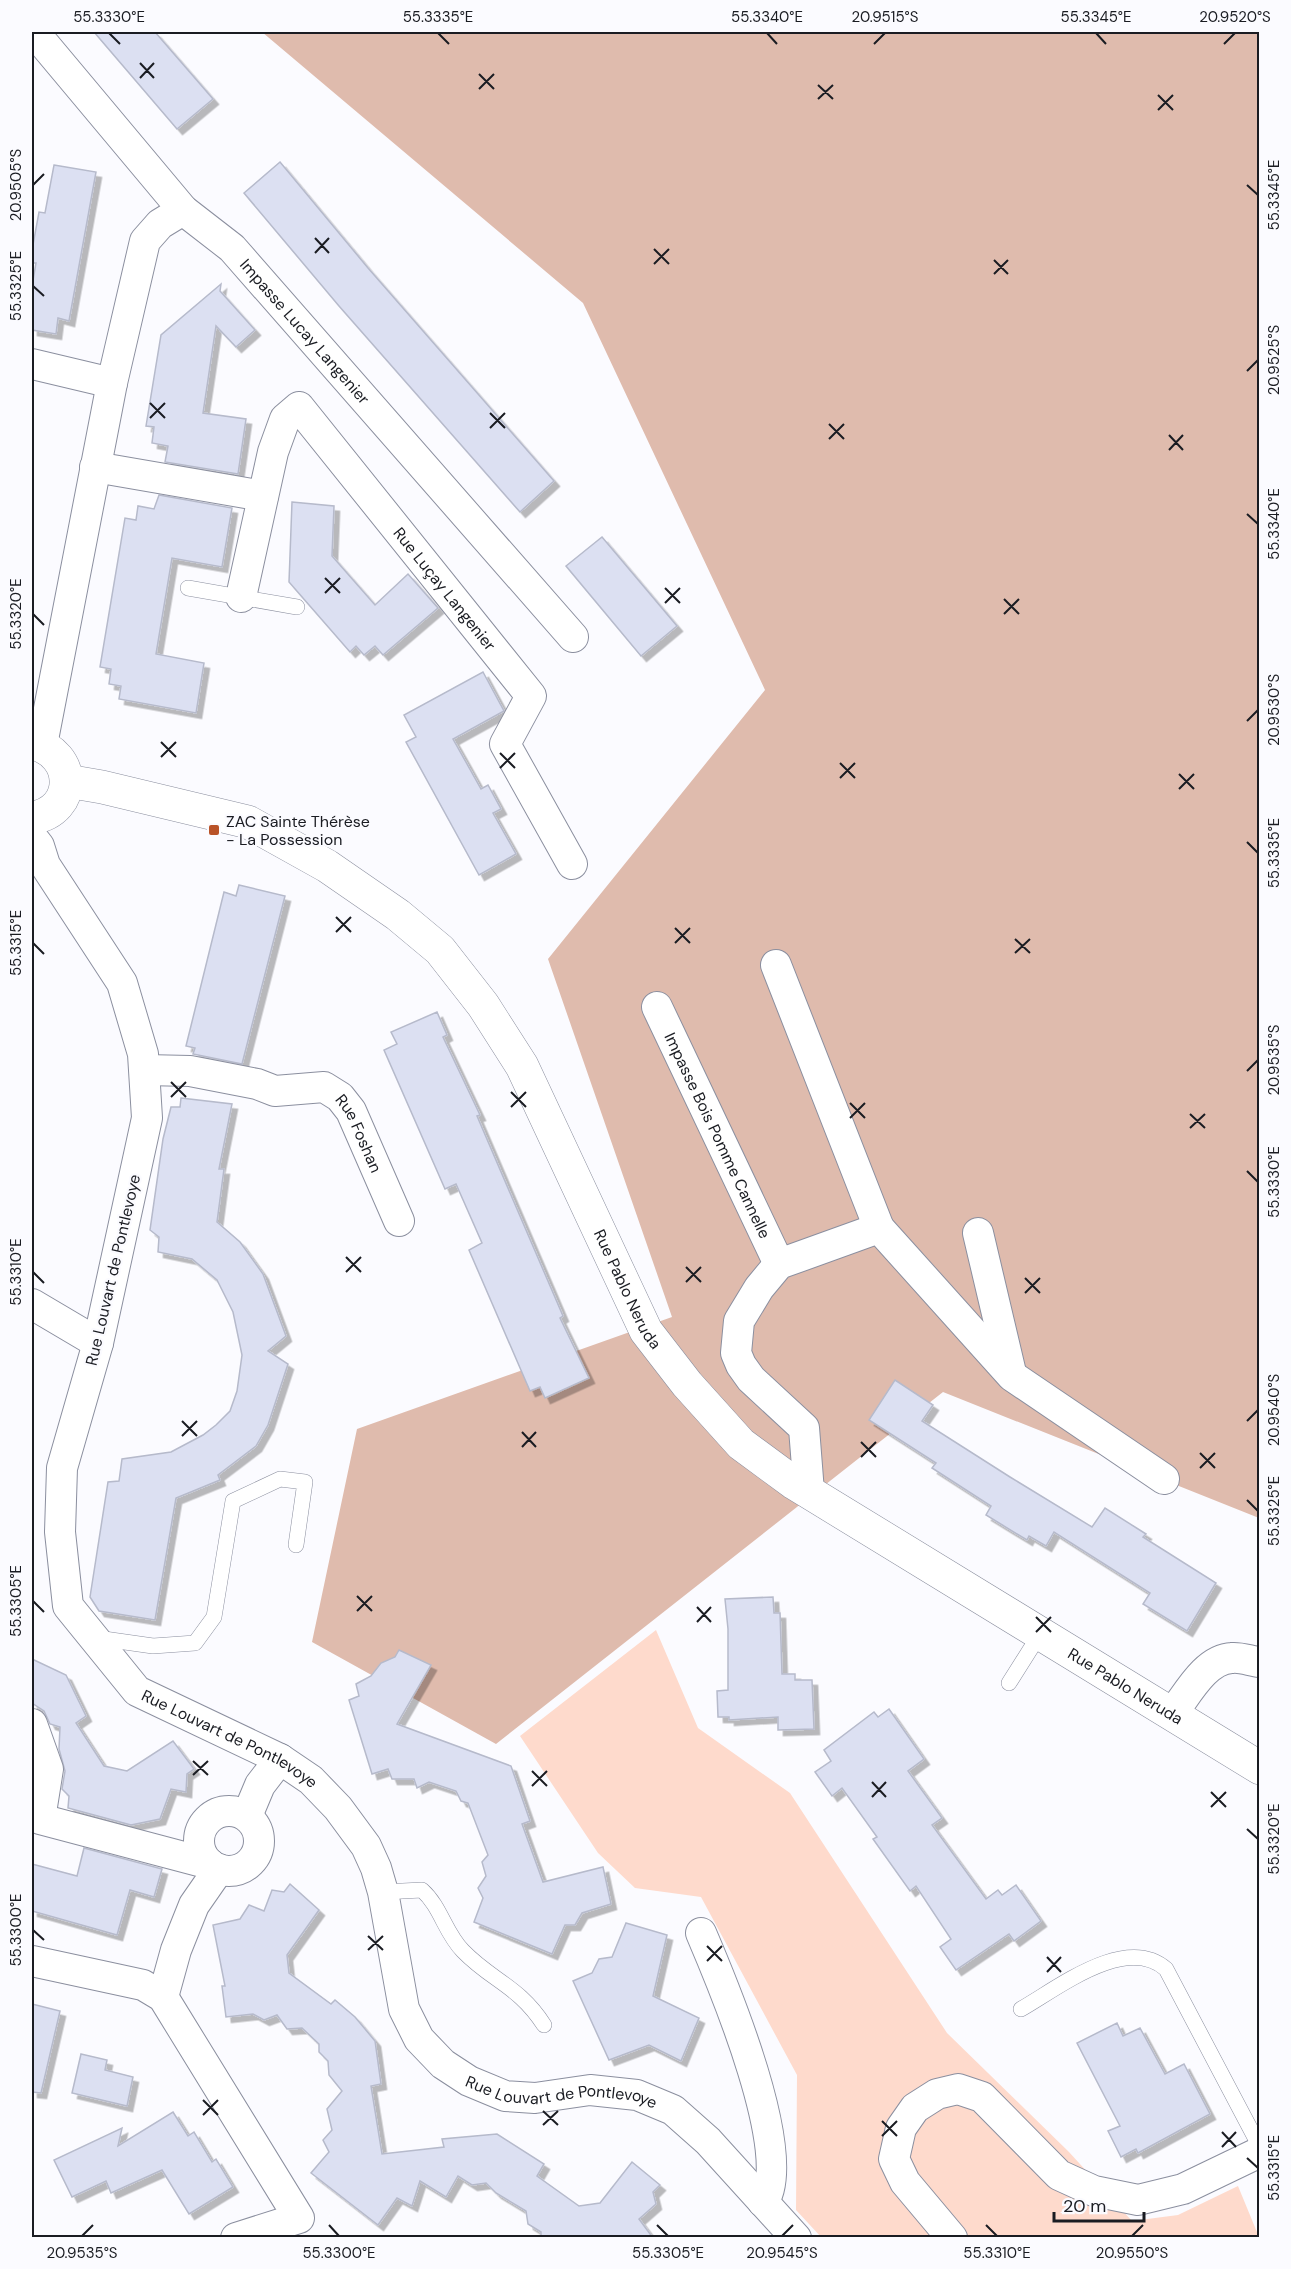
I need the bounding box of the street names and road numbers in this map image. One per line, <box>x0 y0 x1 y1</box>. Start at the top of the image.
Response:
street label: Impasse Lucay Langenier <box>236 254 375 409</box>
street label: Rue Luçay Langenier <box>389 523 501 655</box>
street label: Impasse Bois Pomme Cannelle <box>660 1029 776 1242</box>
street label: Rue Foshan <box>331 1090 387 1176</box>
street label: Rue Louvart de Pontlevoye <box>81 1172 145 1368</box>
street label: Rue Pablo Neruda <box>589 1226 666 1353</box>
street label: Rue Pablo Neruda <box>1064 1643 1187 1729</box>
street label: Rue Louvart de Pontlevoye <box>138 1684 323 1792</box>
street label: Rue Louvart de Pontlevoye <box>462 2070 661 2113</box>

